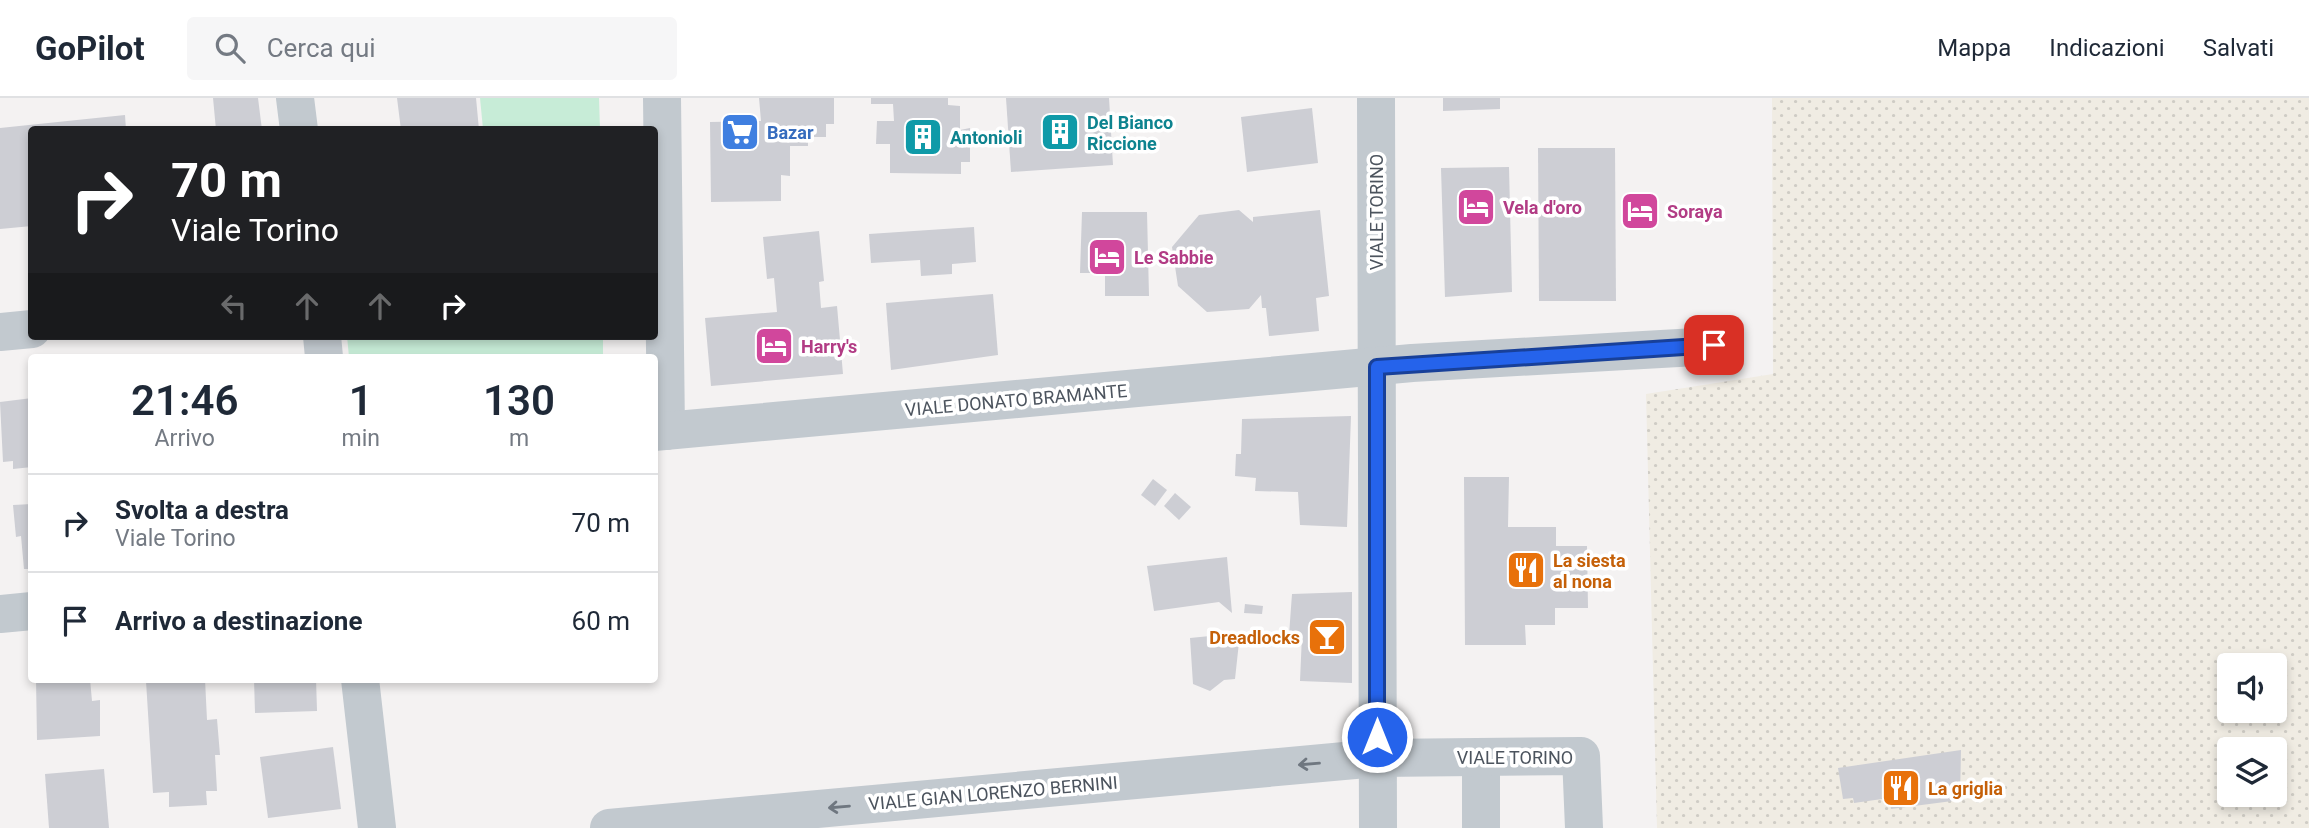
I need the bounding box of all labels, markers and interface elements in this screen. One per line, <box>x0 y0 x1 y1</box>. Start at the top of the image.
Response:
search box <box>187 17 677 80</box>
text: GoPilot <box>35 29 145 68</box>
icon: search <box>211 29 249 67</box>
text: Cerca qui <box>267 33 376 63</box>
text: Mappa <box>1937 34 2011 62</box>
text: Indicazioni <box>2049 34 2165 62</box>
text: Salvati <box>2203 34 2274 62</box>
supermarket icon: Bazar <box>719 111 761 153</box>
building icon: Del Bianco Riccione <box>1039 111 1081 153</box>
place label: Del Bianco Riccione <box>1087 112 1173 154</box>
building icon: Antonioli <box>902 116 944 158</box>
place label: Bazar <box>767 122 814 143</box>
place label: Antonioli <box>950 127 1022 148</box>
text: 70 m <box>171 152 282 209</box>
icon: right <box>56 154 147 245</box>
street label: VIALE TORINO <box>1366 154 1387 270</box>
hotel icon: Vela d'oro <box>1455 186 1497 228</box>
hotel icon: Soraya <box>1619 190 1661 232</box>
place label: Vela d'oro <box>1503 197 1582 218</box>
place label: Soraya <box>1667 201 1723 222</box>
text: Viale Torino <box>171 211 339 249</box>
hotel icon: Le Sabbie <box>1086 236 1128 278</box>
place label: Le Sabbie <box>1134 247 1214 268</box>
icon: left <box>215 287 253 325</box>
icon: ahead <box>288 287 326 325</box>
icon: ahead <box>361 287 399 325</box>
icon: right <box>434 287 472 325</box>
pin <box>1684 315 1744 375</box>
hotel icon: Harry's <box>753 325 795 367</box>
icon: arrive <box>1695 326 1733 364</box>
place label: Harry's <box>801 336 857 357</box>
text: 21:46 <box>131 376 238 425</box>
text: 1 <box>349 376 373 425</box>
text: 130 <box>483 376 555 425</box>
street label: VIALE DONATO BRAMANTE <box>904 380 1128 420</box>
text: Arrivo <box>155 425 215 452</box>
text: min <box>341 425 380 452</box>
text: m <box>509 425 529 452</box>
text: Svolta a destra <box>115 495 289 525</box>
icon: right <box>56 504 94 542</box>
text: 70 m <box>572 508 630 538</box>
text: Viale Torino <box>115 525 236 552</box>
restaurant icon: La siesta al nona <box>1505 549 1547 591</box>
place label: La siesta al nona <box>1553 550 1626 592</box>
icon: arrive <box>56 602 94 640</box>
text: Arrivo a destinazione <box>115 606 362 636</box>
text: 60 m <box>572 606 630 636</box>
bar icon: Dreadlocks <box>1306 616 1348 658</box>
place label: Dreadlocks <box>1209 627 1300 648</box>
map controls <box>2217 653 2287 807</box>
button: sound <box>2217 653 2287 723</box>
position arrow <box>1340 700 1414 774</box>
button: layers <box>2217 737 2287 807</box>
street label: VIALE TORINO <box>1457 747 1573 768</box>
one-way arrow <box>1299 758 1321 771</box>
restaurant icon: La griglia <box>1880 767 1922 809</box>
street label: VIALE GIAN LORENZO BERNINI <box>868 772 1118 814</box>
place label: La griglia <box>1928 778 2003 799</box>
one-way arrow <box>828 801 851 814</box>

